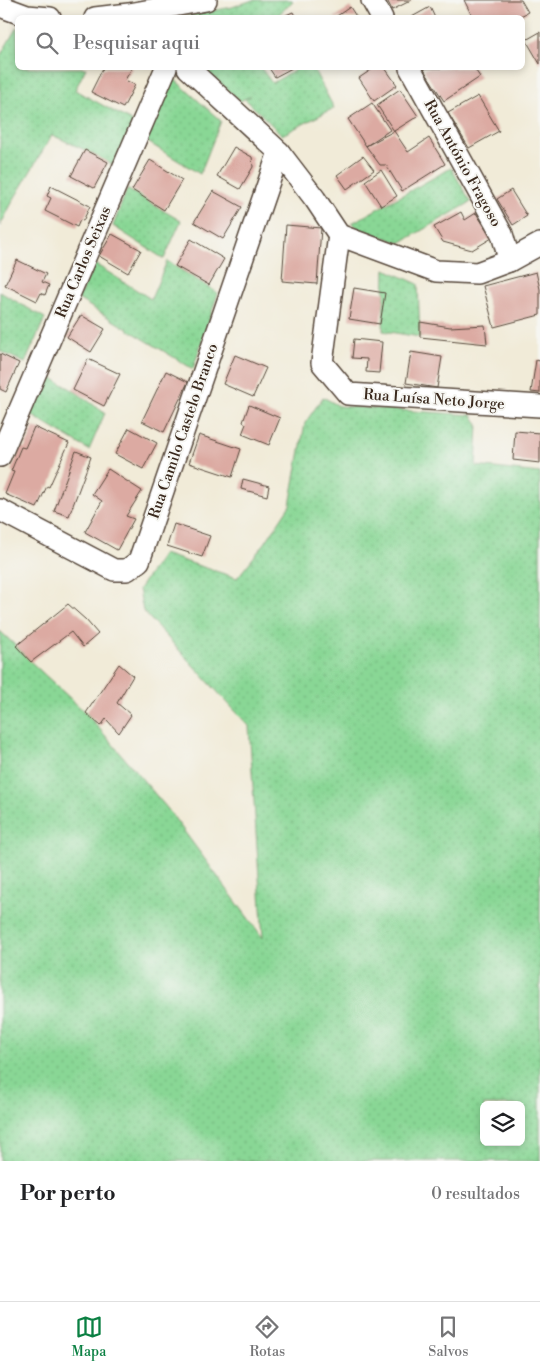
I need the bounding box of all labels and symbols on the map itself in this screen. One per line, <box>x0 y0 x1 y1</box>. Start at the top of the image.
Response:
street label: Rua António Fragoso <box>420 96 505 230</box>
street label: Rua Carlos Seixas <box>51 204 116 321</box>
street label: Rua Camilo Castelo Branco <box>144 341 222 521</box>
street label: Rua Luísa Neto Jorge <box>363 385 505 414</box>

